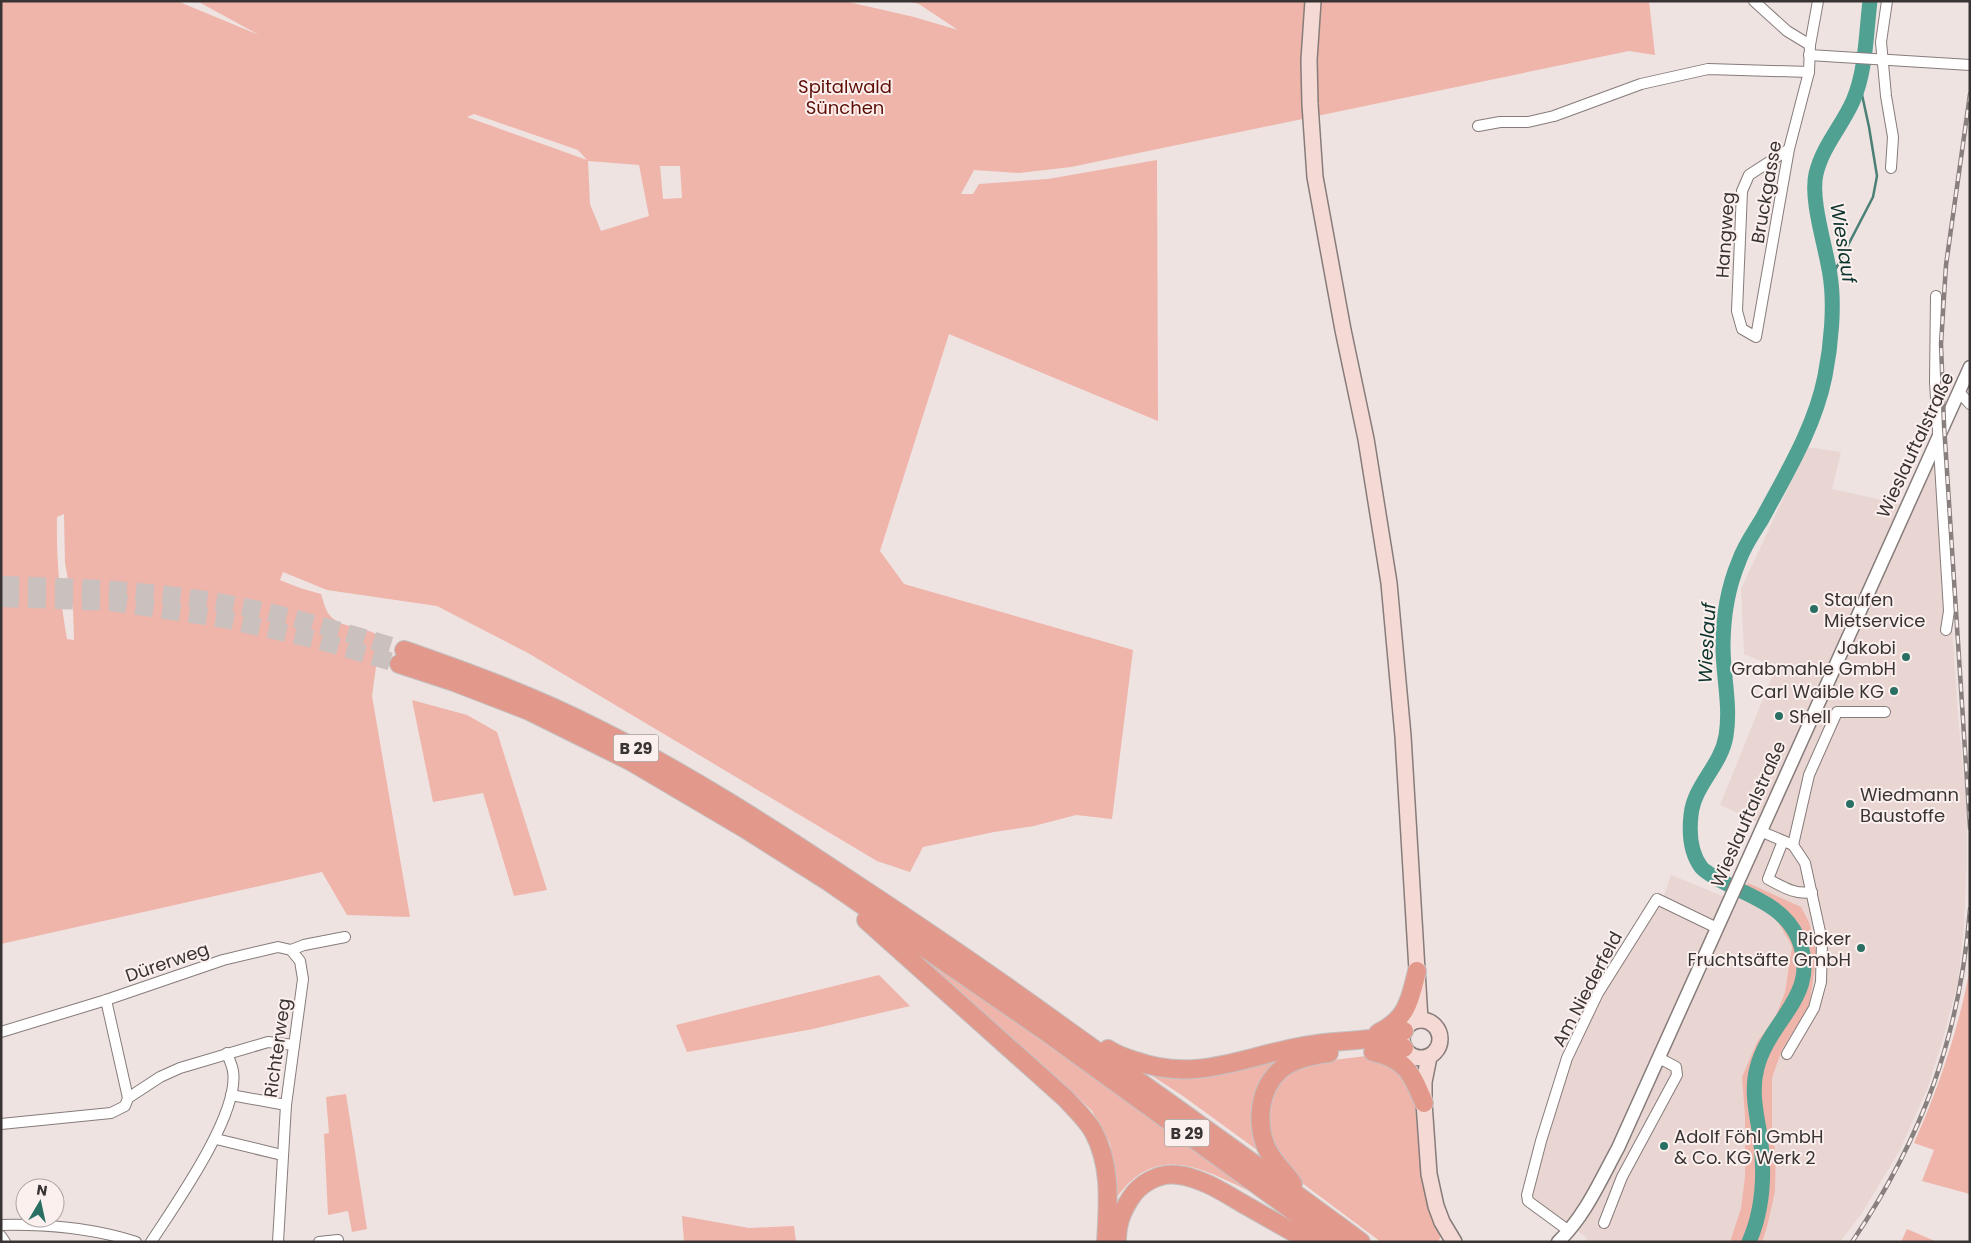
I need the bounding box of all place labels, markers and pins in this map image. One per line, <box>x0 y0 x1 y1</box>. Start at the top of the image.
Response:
place label: Staufen Mietservice <box>1824 587 1926 633</box>
marker: Staufen Mietservice <box>1808 603 1820 615</box>
place label: Jakobi Grabmahle GmbH <box>1731 635 1896 681</box>
marker: Jakobi Grabmahle GmbH <box>1900 651 1912 663</box>
place label: Carl Waible KG <box>1750 679 1884 704</box>
marker: Carl Waible KG <box>1888 685 1900 697</box>
place label: Shell <box>1789 704 1831 729</box>
marker: Shell <box>1773 710 1785 722</box>
place label: Wiedmann Baustoffe <box>1860 782 1959 828</box>
marker: Wiedmann Baustoffe <box>1844 798 1856 810</box>
place label: Ricker Fruchtsäfte GmbH <box>1688 926 1851 972</box>
marker: Ricker Fruchtsäfte GmbH <box>1855 942 1867 954</box>
place label: Adolf Föhl GmbH & Co. KG Werk 2 <box>1674 1124 1824 1170</box>
marker: Adolf Föhl GmbH & Co. KG Werk 2 <box>1658 1140 1670 1152</box>

